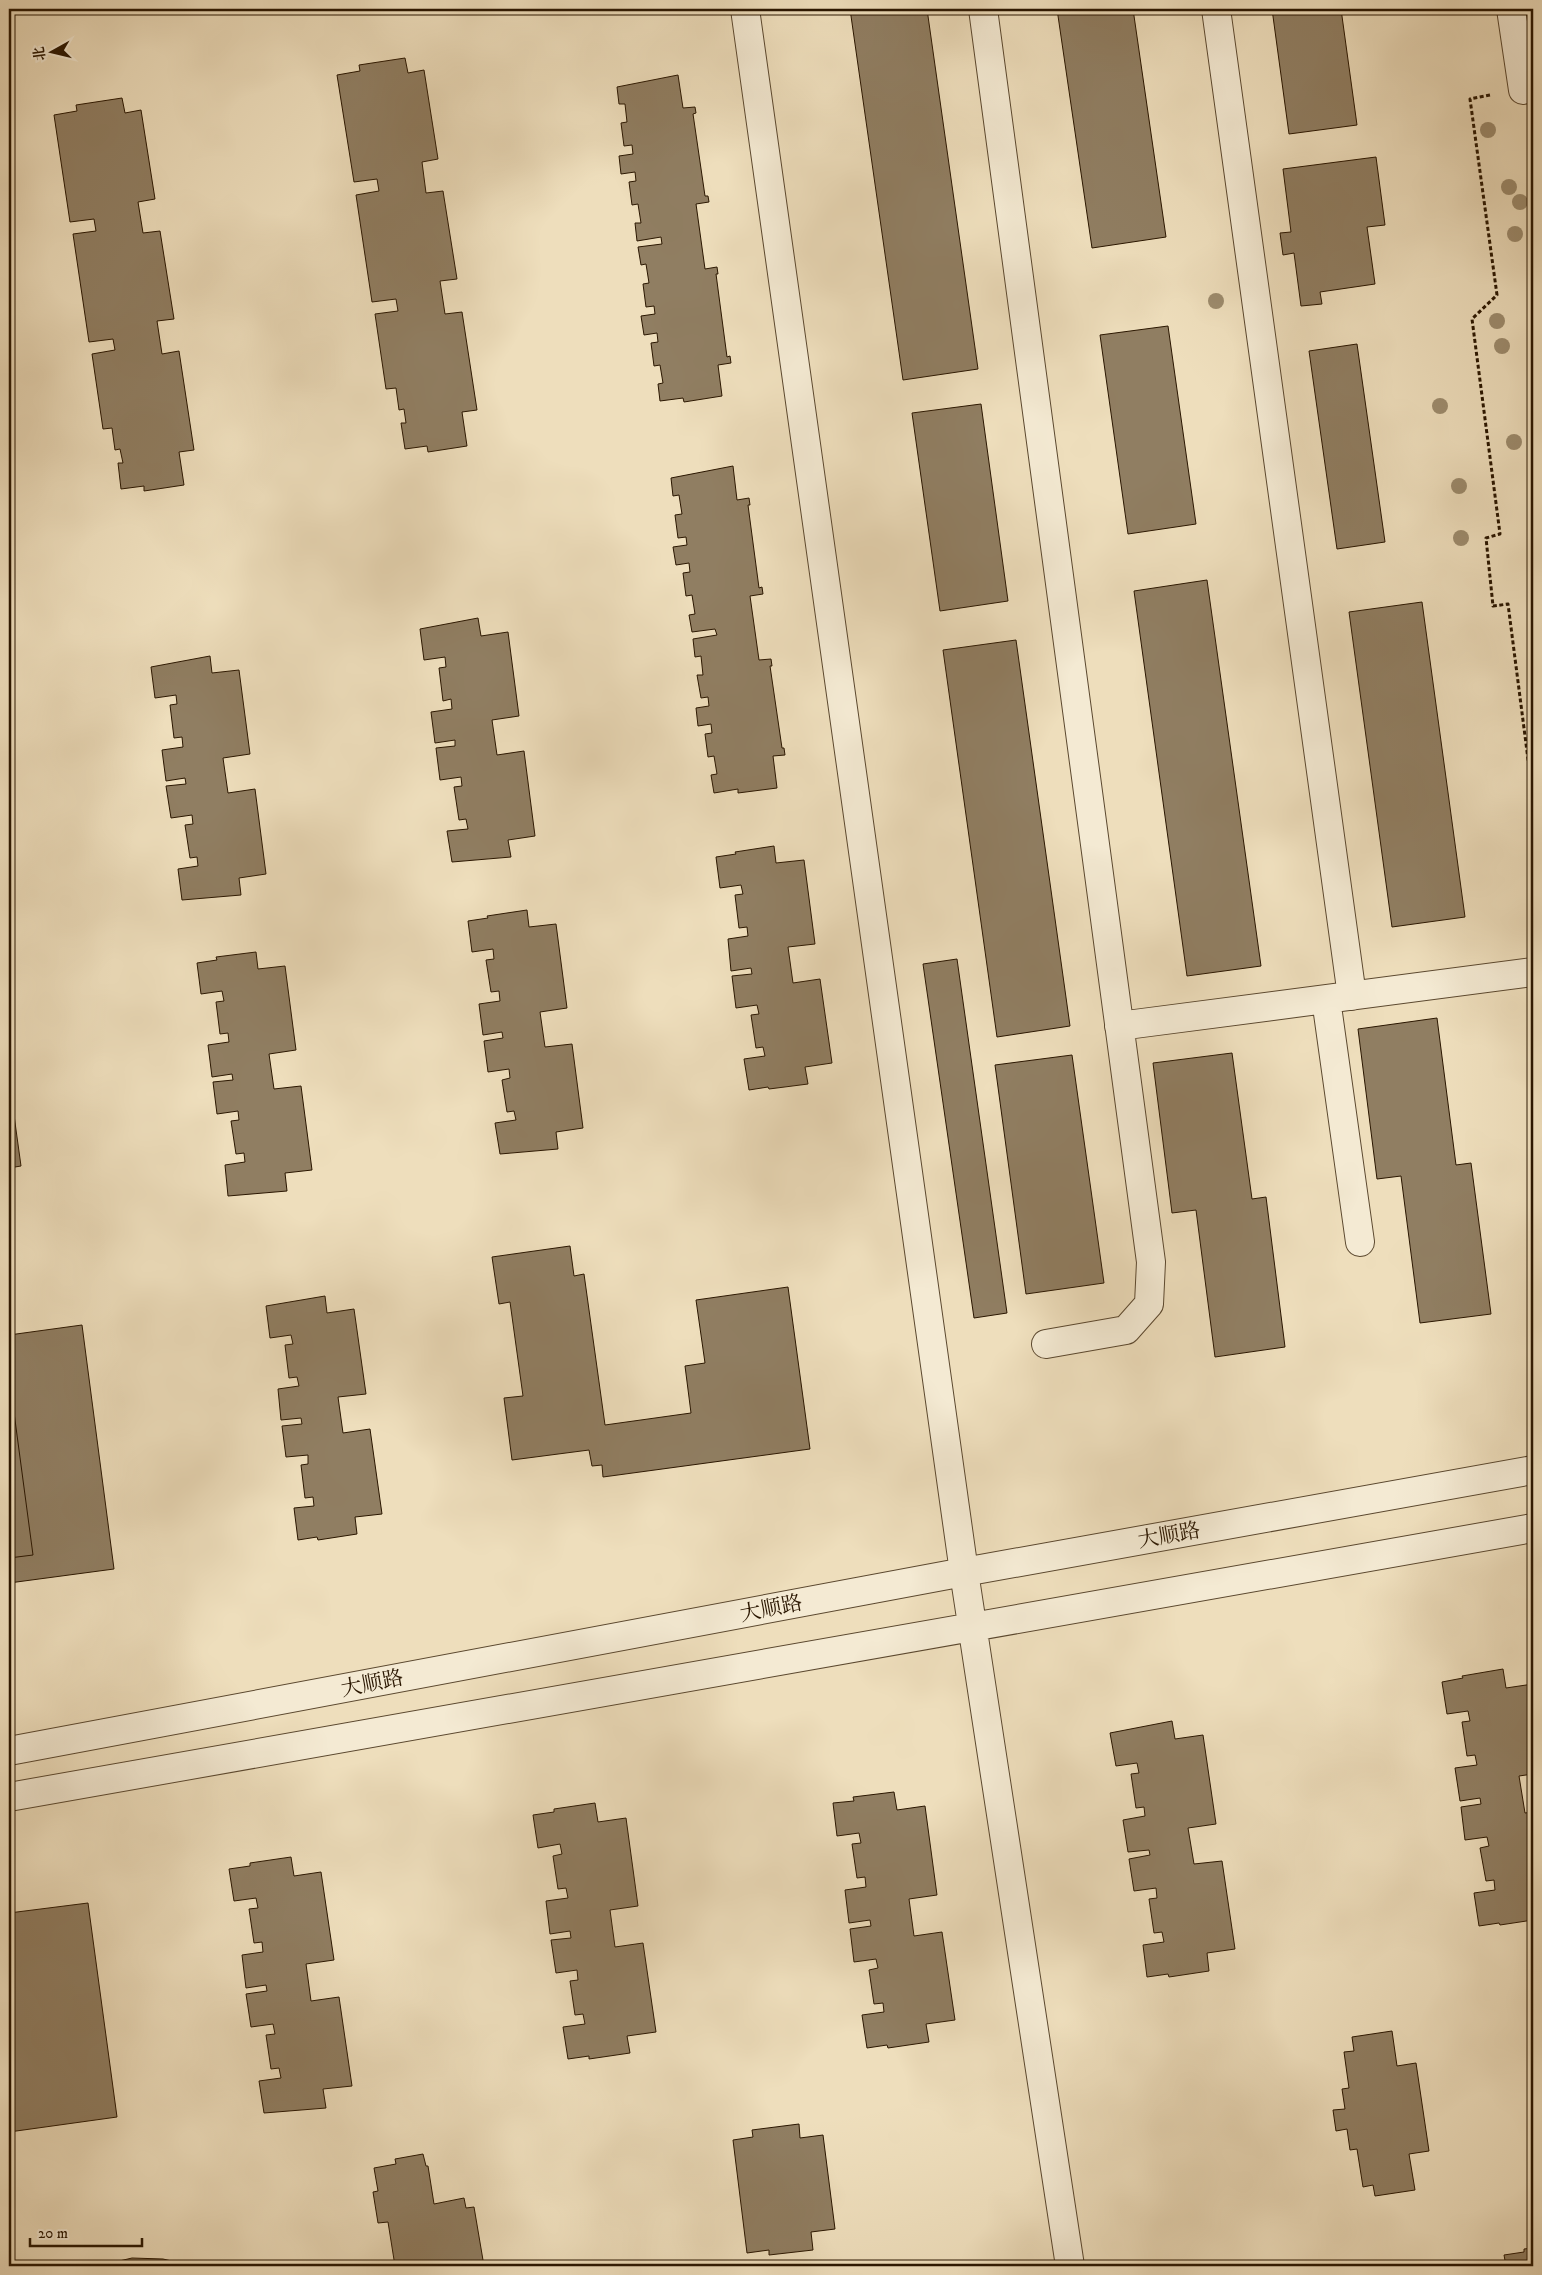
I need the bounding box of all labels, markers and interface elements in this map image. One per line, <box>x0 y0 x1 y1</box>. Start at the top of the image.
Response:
north arrow <box>28 28 78 78</box>
text: 北 <box>30 45 50 62</box>
street label: 大顺路 <box>1136 1518 1202 1554</box>
street label: 大顺路 <box>738 1590 805 1628</box>
street label: 大顺路 <box>339 1665 406 1703</box>
scale bar <box>30 2215 142 2247</box>
text: 20 m <box>38 2224 68 2243</box>

